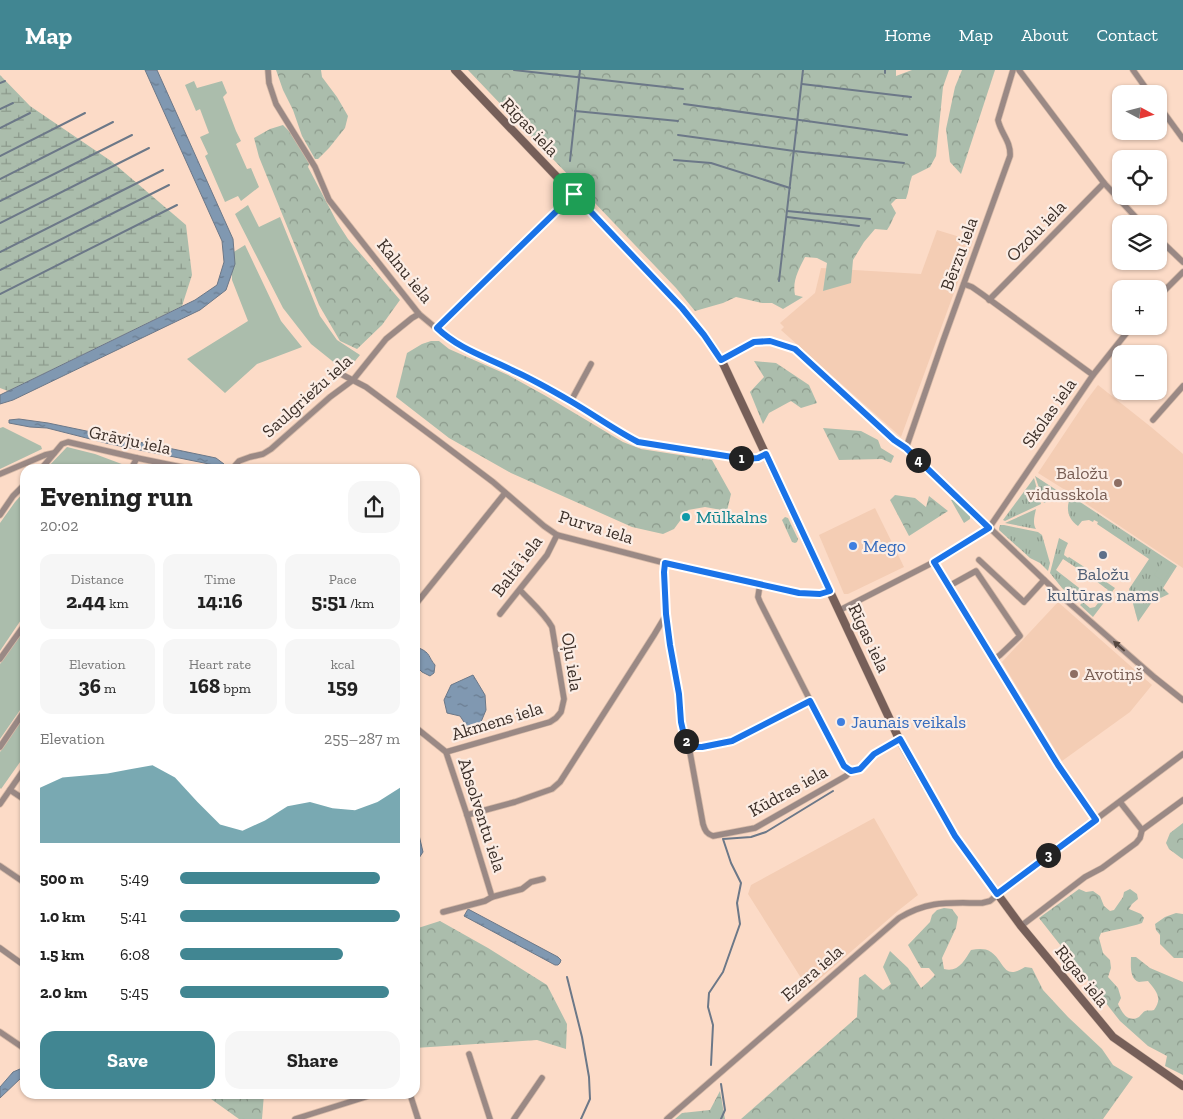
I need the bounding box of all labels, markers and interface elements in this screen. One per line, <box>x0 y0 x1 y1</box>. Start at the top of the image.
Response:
text: Map <box>25 21 72 50</box>
text: Home <box>884 24 931 46</box>
text: Map <box>959 24 993 46</box>
text: About <box>1021 24 1068 46</box>
text: Contact <box>1096 24 1158 46</box>
north arrow <box>1112 85 1168 140</box>
map controls <box>1112 85 1167 400</box>
street label: Rīgas iela <box>497 93 564 161</box>
button: locate <box>1112 150 1167 205</box>
pin <box>553 173 595 215</box>
icon: arrive <box>560 180 588 208</box>
street label: Ozolu iela <box>1001 196 1071 266</box>
street label: Bērzu iela <box>936 214 983 294</box>
button: layers <box>1112 215 1167 270</box>
street label: Kalnu iela <box>372 234 438 308</box>
button: + <box>1112 280 1167 335</box>
button: − <box>1112 345 1167 400</box>
street label: Saulgriežu iela <box>257 350 357 442</box>
street label: Skolas iela <box>1017 374 1081 452</box>
street label: Grāvju iela <box>87 421 173 459</box>
pin: 1 <box>728 446 754 470</box>
pin: 4 <box>906 448 930 472</box>
text: 1 <box>739 450 744 467</box>
text: 4 <box>915 452 922 469</box>
place label: Baložu vidusskola <box>1026 462 1108 505</box>
marker: Baložu vidusskola <box>1112 477 1124 489</box>
text: Evening run <box>40 480 193 513</box>
button: share <box>348 481 400 533</box>
street label: Purva iela <box>556 505 636 549</box>
place label: Mūlkalns <box>696 506 768 528</box>
marker: Mūlkalns <box>680 511 692 523</box>
text: 20:02 <box>40 516 79 535</box>
street label: Baltā iela <box>487 531 547 601</box>
place label: Mego <box>863 535 906 557</box>
marker: Mego <box>847 540 859 552</box>
marker: Baložu kultūras nams <box>1097 549 1109 561</box>
place label: Baložu kultūras nams <box>1047 563 1159 606</box>
text: Distance <box>71 571 124 588</box>
text: Time <box>204 571 236 588</box>
text: Pace <box>329 571 357 588</box>
text: 2.44 <box>66 588 106 613</box>
text: 14:16 <box>197 588 243 613</box>
text: 5:51 <box>311 588 347 613</box>
text: km <box>106 595 129 612</box>
text: /km <box>347 595 374 612</box>
street label: Rīgas iela <box>843 600 895 676</box>
street label: Oļu iela <box>557 631 588 693</box>
one-way arrow <box>1113 641 1125 652</box>
text: Elevation <box>69 656 126 673</box>
text: Heart rate <box>189 656 251 673</box>
text: kcal <box>331 656 355 673</box>
place label: Avotiņš <box>1084 663 1143 685</box>
marker: Avotiņš <box>1068 668 1080 680</box>
text: 36 <box>78 673 101 698</box>
text: 168 <box>189 673 220 698</box>
text: 159 <box>327 673 358 698</box>
text: m <box>101 680 116 697</box>
text: bpm <box>220 680 251 697</box>
street label: Akmens iela <box>449 697 546 745</box>
place label: Jaunais veikals <box>851 711 966 733</box>
marker: Jaunais veikals <box>835 716 847 728</box>
pin: 2 <box>674 728 698 754</box>
text: Elevation <box>40 729 105 748</box>
text: 255–287 m <box>324 729 400 748</box>
text: 2 <box>683 733 690 750</box>
street label: Absolventu iela <box>453 755 511 875</box>
street label: Kūdras iela <box>745 760 831 822</box>
pin: 3 <box>1036 842 1060 868</box>
text: 3 <box>1045 847 1052 864</box>
text: 500 m <box>40 869 84 888</box>
text: 5:49 <box>120 869 149 888</box>
text: 1.0 km <box>40 907 85 926</box>
text: 5:41 <box>120 907 147 926</box>
street label: Ezera iela <box>777 940 848 1006</box>
street label: Rīgas iela <box>1050 940 1114 1012</box>
text: 1.5 km <box>40 945 84 964</box>
text: 6:08 <box>120 945 150 964</box>
text: 2.0 km <box>40 983 87 1002</box>
text: 5:45 <box>120 983 149 1002</box>
button: Save <box>40 1031 215 1089</box>
button: Share <box>225 1031 400 1089</box>

